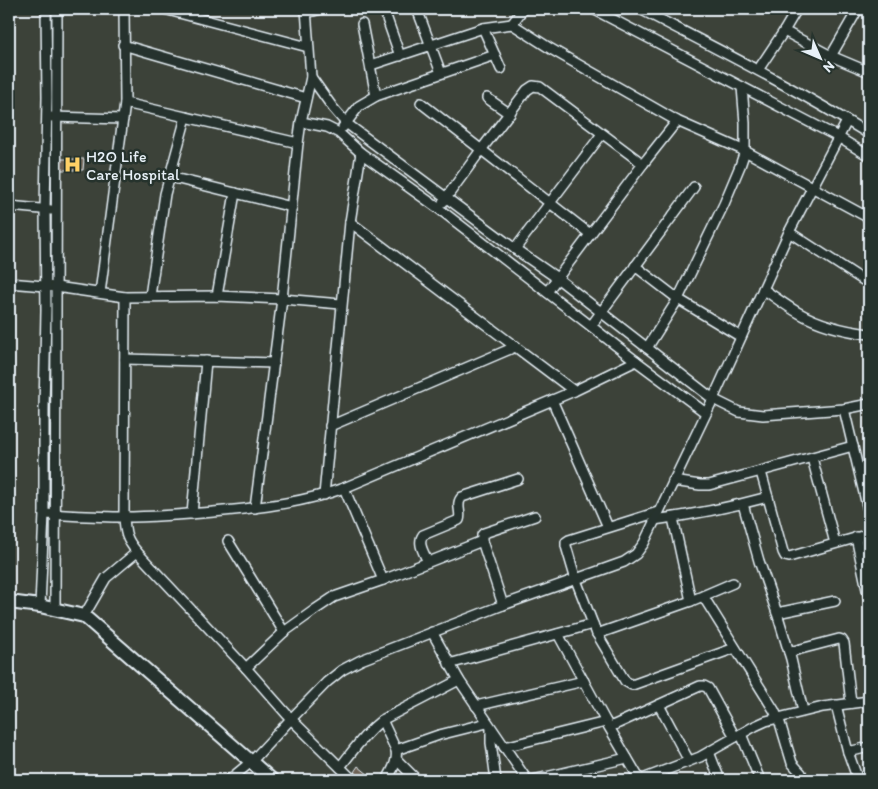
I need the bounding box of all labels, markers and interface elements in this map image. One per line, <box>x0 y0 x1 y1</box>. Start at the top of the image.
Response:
north arrow <box>796 32 846 82</box>
text: N <box>819 57 838 76</box>
place label: H2O Life Care Hospital <box>86 147 180 184</box>
hospital icon: H2O Life Care Hospital <box>62 155 82 175</box>

